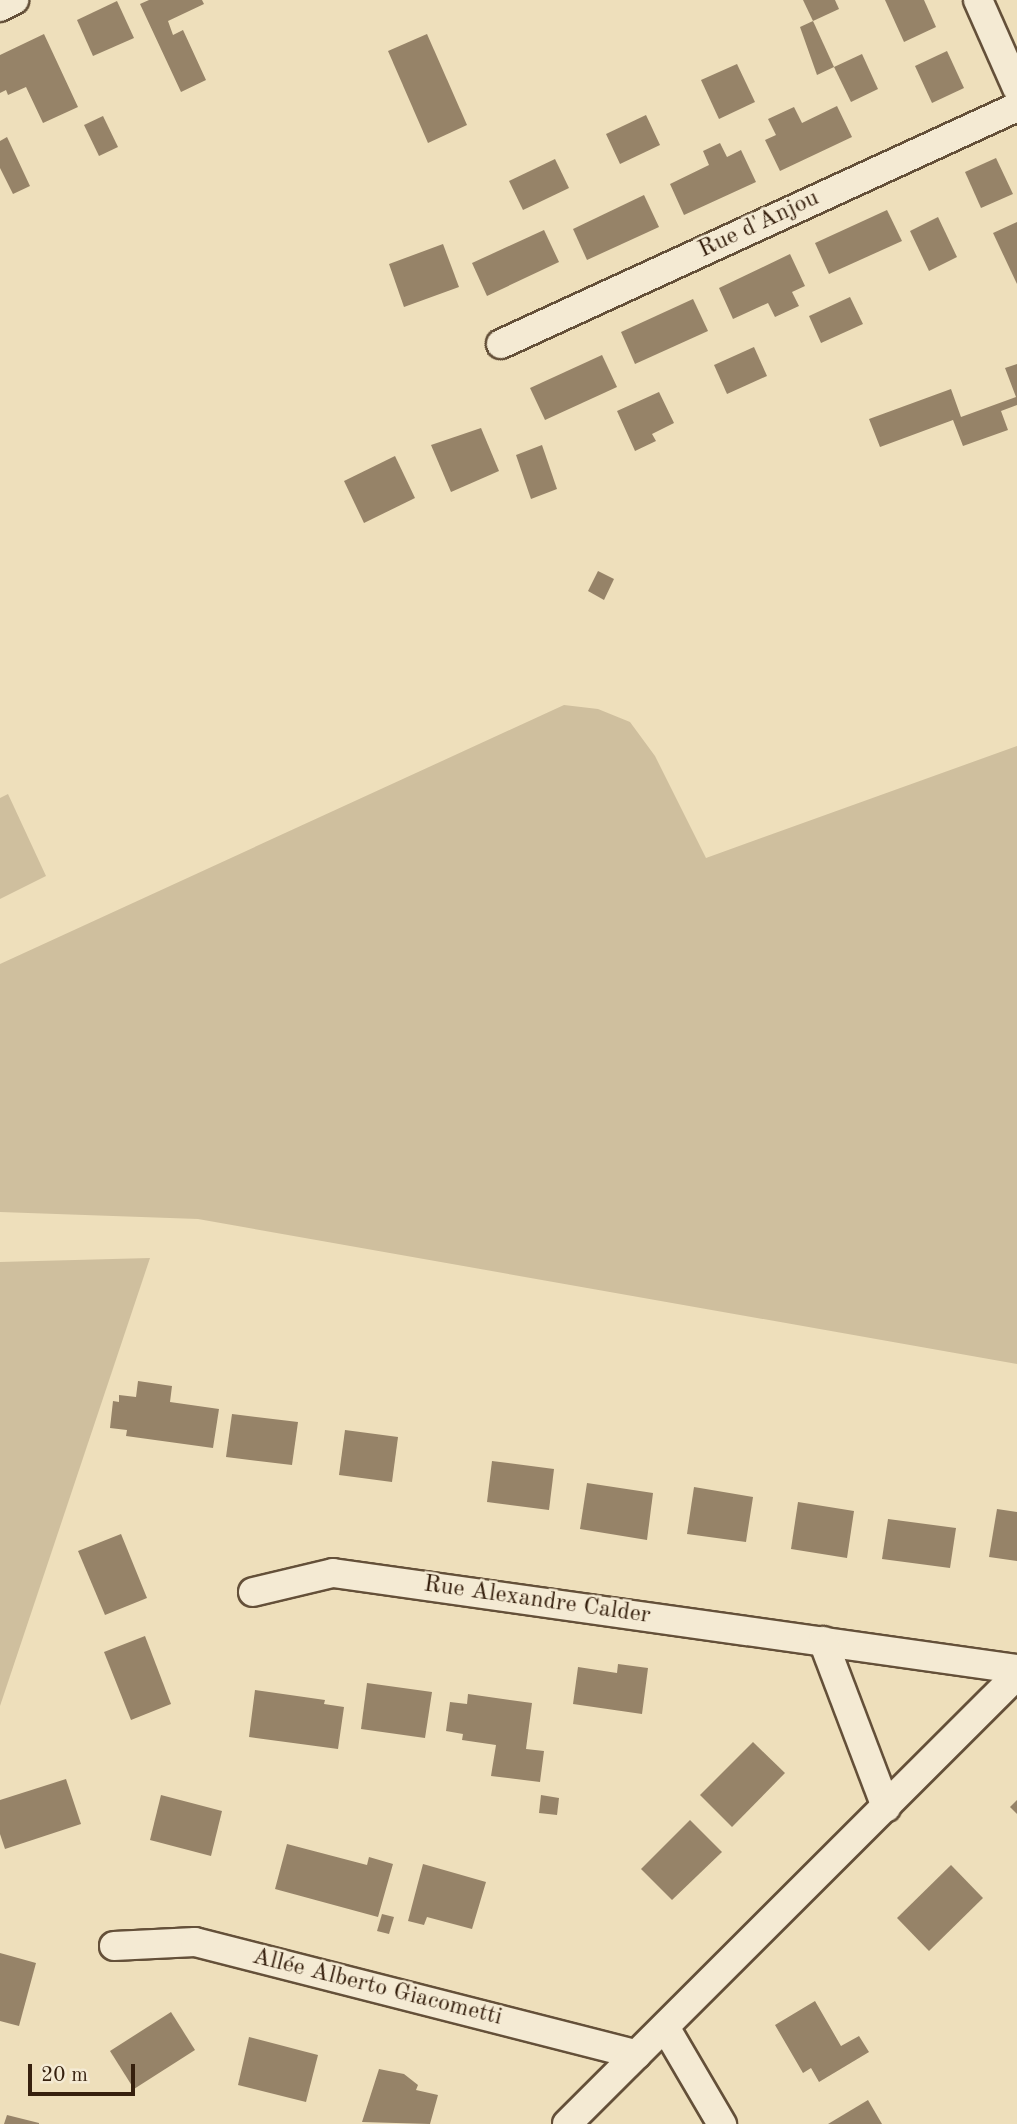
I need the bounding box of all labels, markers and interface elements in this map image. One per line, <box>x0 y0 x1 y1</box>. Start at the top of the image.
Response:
street label: Rue d'Anjou <box>694 185 824 265</box>
street label: Rue Alexandre Calder <box>422 1571 652 1631</box>
street label: Allée Alberto Giacometti <box>249 1943 505 2033</box>
scale bar <box>32 2050 138 2094</box>
text: 20 m <box>41 2065 88 2086</box>

